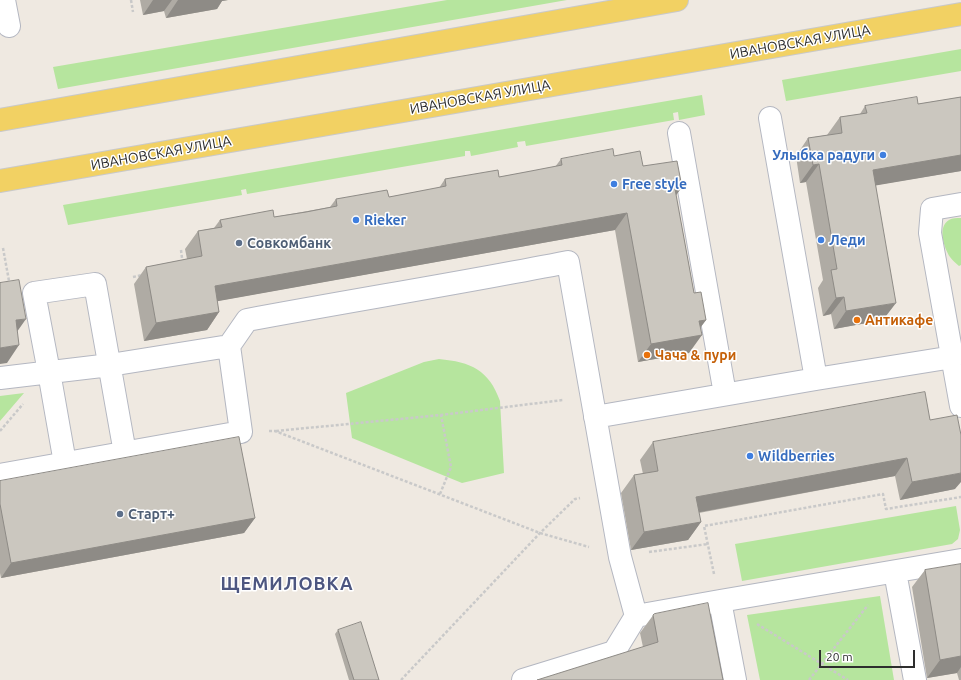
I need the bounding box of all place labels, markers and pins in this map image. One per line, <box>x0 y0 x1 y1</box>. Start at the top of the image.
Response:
place label: Улыбка радуги <box>772 147 875 163</box>
marker: Улыбка радуги <box>878 150 888 160</box>
place label: Free style <box>622 176 687 192</box>
marker: Free style <box>609 179 619 189</box>
place label: Rieker <box>364 212 406 228</box>
marker: Rieker <box>351 215 361 225</box>
place label: Леди <box>829 232 866 248</box>
place label: Совкомбанк <box>247 235 331 251</box>
marker: Леди <box>816 235 826 245</box>
marker: Совкомбанк <box>234 238 244 248</box>
place label: Антикафе <box>865 312 933 328</box>
marker: Антикафе <box>852 315 862 325</box>
place label: Чача & пури <box>655 347 736 363</box>
marker: Чача & пури <box>642 350 652 360</box>
place label: Wildberries <box>758 448 835 464</box>
marker: Wildberries <box>745 451 755 461</box>
place label: Старт+ <box>128 506 175 522</box>
marker: Старт+ <box>115 509 125 519</box>

